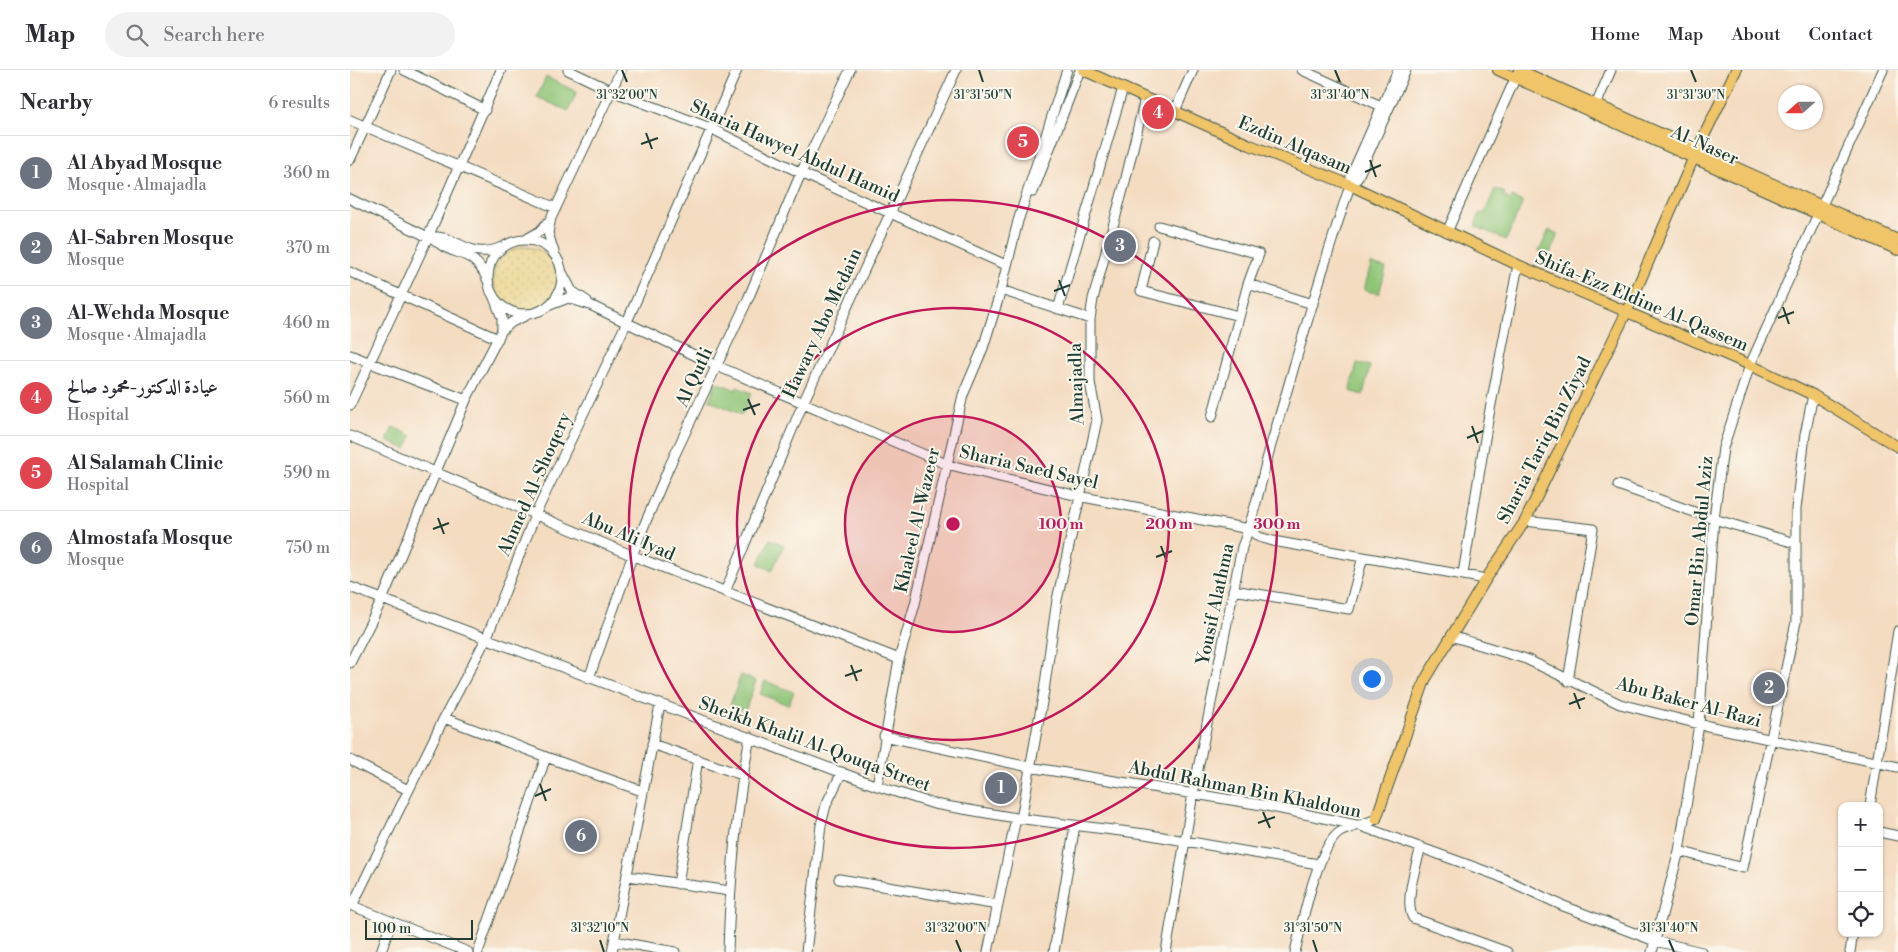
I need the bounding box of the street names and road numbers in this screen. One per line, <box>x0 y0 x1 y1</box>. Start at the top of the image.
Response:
street label: Sharia Hawyel Abdul Hamid <box>687 95 904 208</box>
street label: Ezdin Alqasam <box>1234 111 1355 180</box>
street label: Al-Naser <box>1666 120 1742 171</box>
street label: Hawary Abo Medain <box>778 244 867 402</box>
street label: Shifa-Ezz Eldine Al-Qassem <box>1532 246 1752 357</box>
street label: Almajadla <box>1064 342 1089 426</box>
street label: Al Qutli <box>670 343 718 412</box>
street label: Sharia Tariq Bin Ziyad <box>1492 352 1597 528</box>
street label: Ahmed Al-Shoqery <box>492 409 577 561</box>
street label: Sharia Saed Sayel <box>957 440 1101 495</box>
street label: Khaleel Al-Wazeer <box>890 445 945 595</box>
street label: Omar Bin Abdul Aziz <box>1681 455 1718 627</box>
street label: Abu Ali Iyad <box>578 506 679 567</box>
street label: Yousif Alathma <box>1191 540 1240 668</box>
street label: Abu Baker Al-Razi <box>1613 672 1764 733</box>
street label: Sheikh Khalil Al-Qouqa Street <box>696 692 934 797</box>
street label: Abdul Rahman Bin Khaldoun <box>1126 755 1363 823</box>

